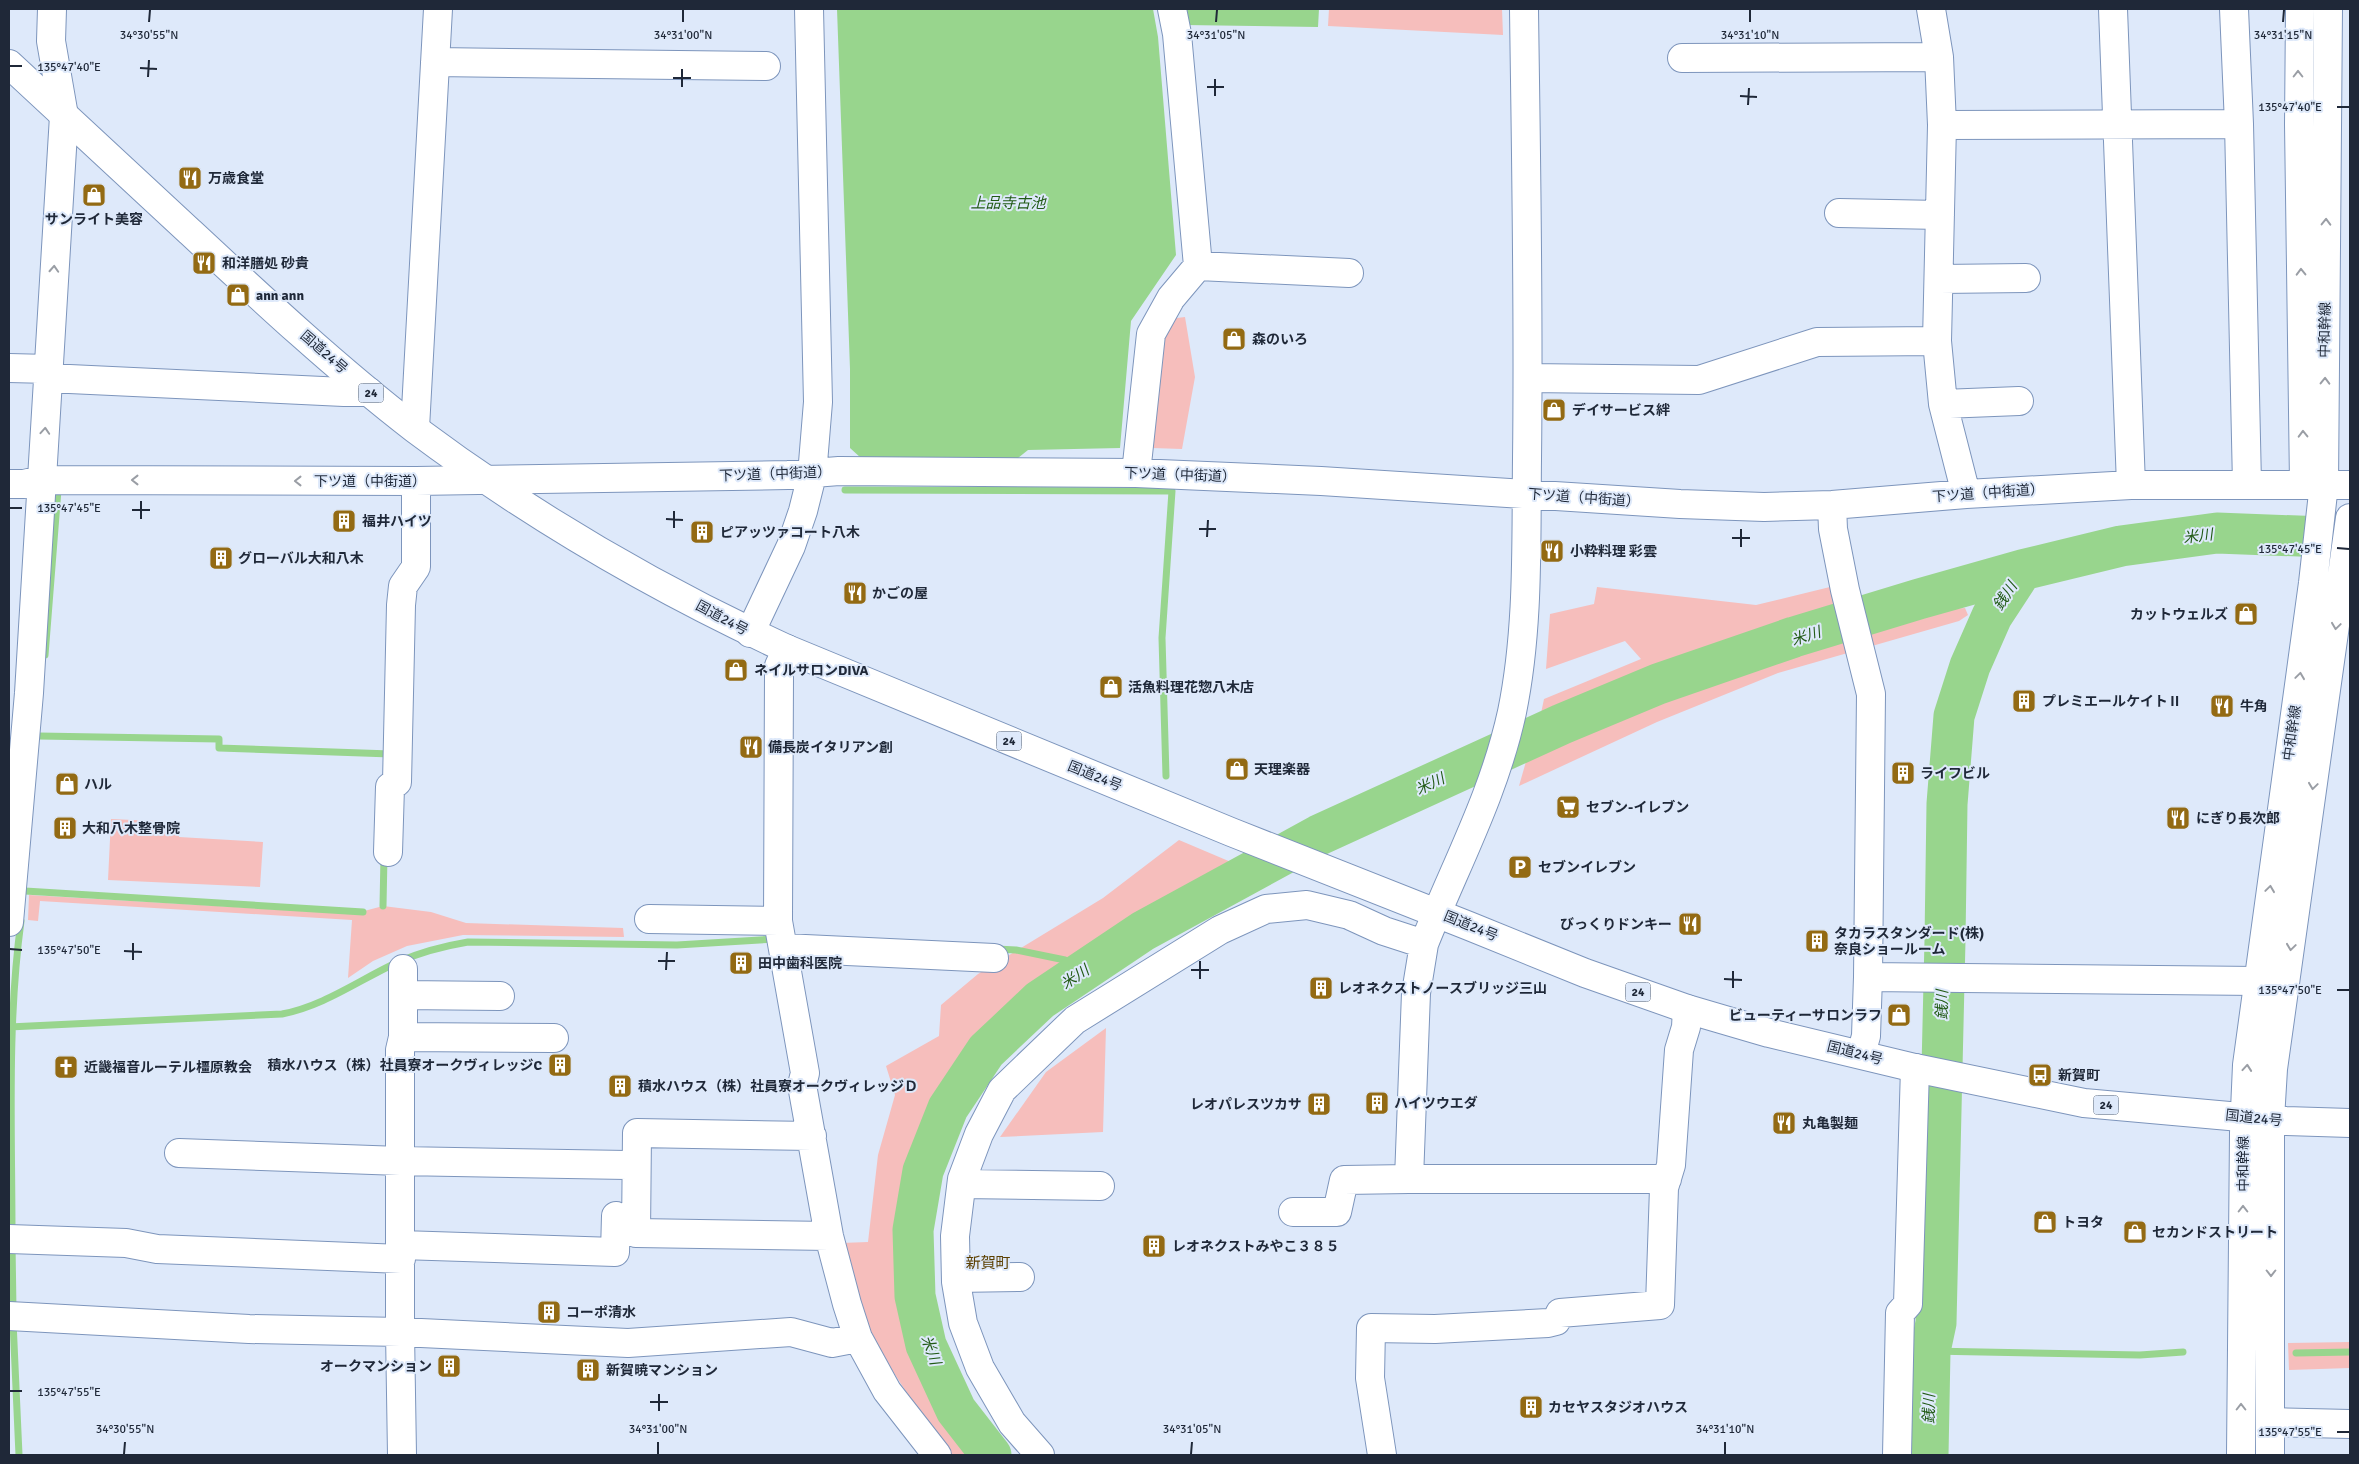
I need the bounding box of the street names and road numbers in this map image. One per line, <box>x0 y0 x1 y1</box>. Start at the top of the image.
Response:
street label: 中和幹線 <box>2316 302 2334 358</box>
street label: 国道24号 <box>297 327 351 377</box>
road number: 24 <box>358 383 384 402</box>
street label: 下ツ道（中街道） <box>719 464 831 484</box>
street label: 下ツ道（中街道） <box>1124 465 1236 485</box>
street label: 下ツ道（中街道） <box>314 473 426 490</box>
street label: 下ツ道（中街道） <box>1932 481 2044 505</box>
street label: 下ツ道（中街道） <box>1528 486 1640 510</box>
street label: 国道24号 <box>693 597 751 639</box>
street label: 中和幹線 <box>2280 704 2304 762</box>
road number: 24 <box>996 731 1022 750</box>
street label: 国道24号 <box>1065 757 1125 795</box>
street label: 国道24号 <box>1441 907 1501 945</box>
road number: 24 <box>1626 982 1650 1002</box>
street label: 国道24号 <box>1825 1038 1885 1068</box>
road number: 24 <box>2094 1096 2118 1114</box>
street label: 国道24号 <box>2225 1107 2283 1129</box>
street label: 中和幹線 <box>2235 1136 2252 1192</box>

